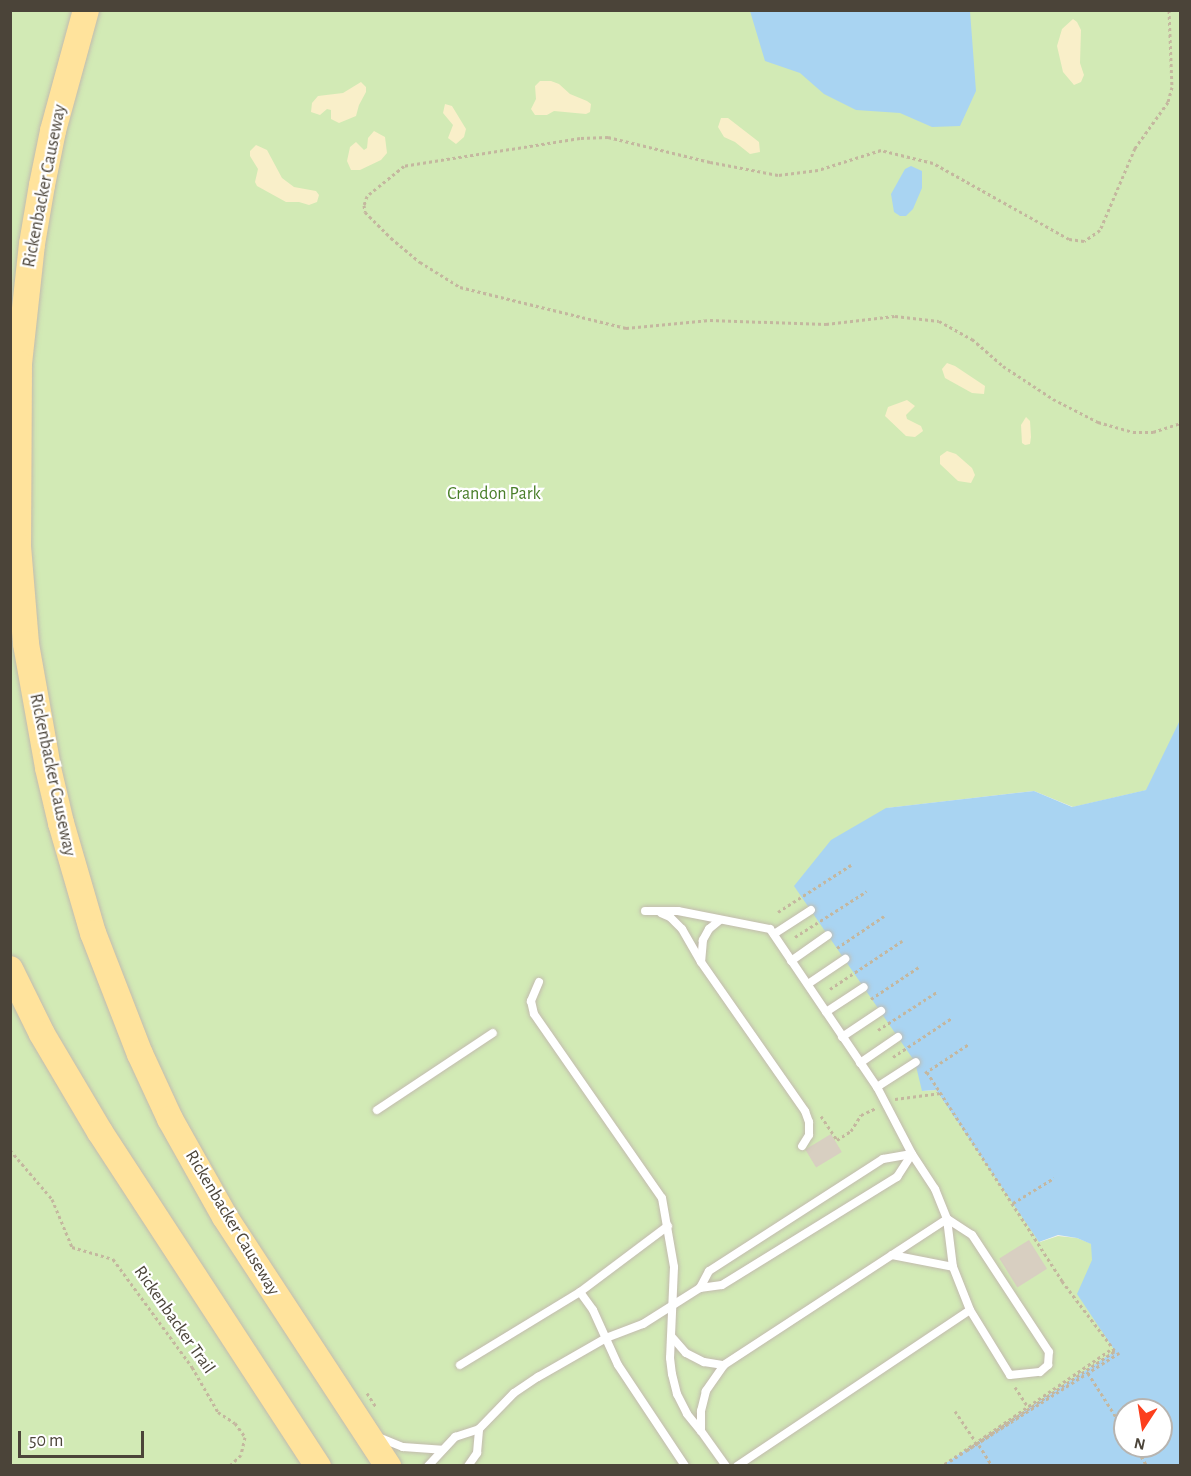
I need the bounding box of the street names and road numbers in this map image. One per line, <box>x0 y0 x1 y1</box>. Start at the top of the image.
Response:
street label: Rickenbacker Causeway <box>19 103 71 269</box>
street label: Rickenbacker Causeway <box>24 692 80 858</box>
street label: Rickenbacker Causeway <box>180 1146 284 1300</box>
street label: Rickenbacker Trail <box>129 1262 219 1378</box>

